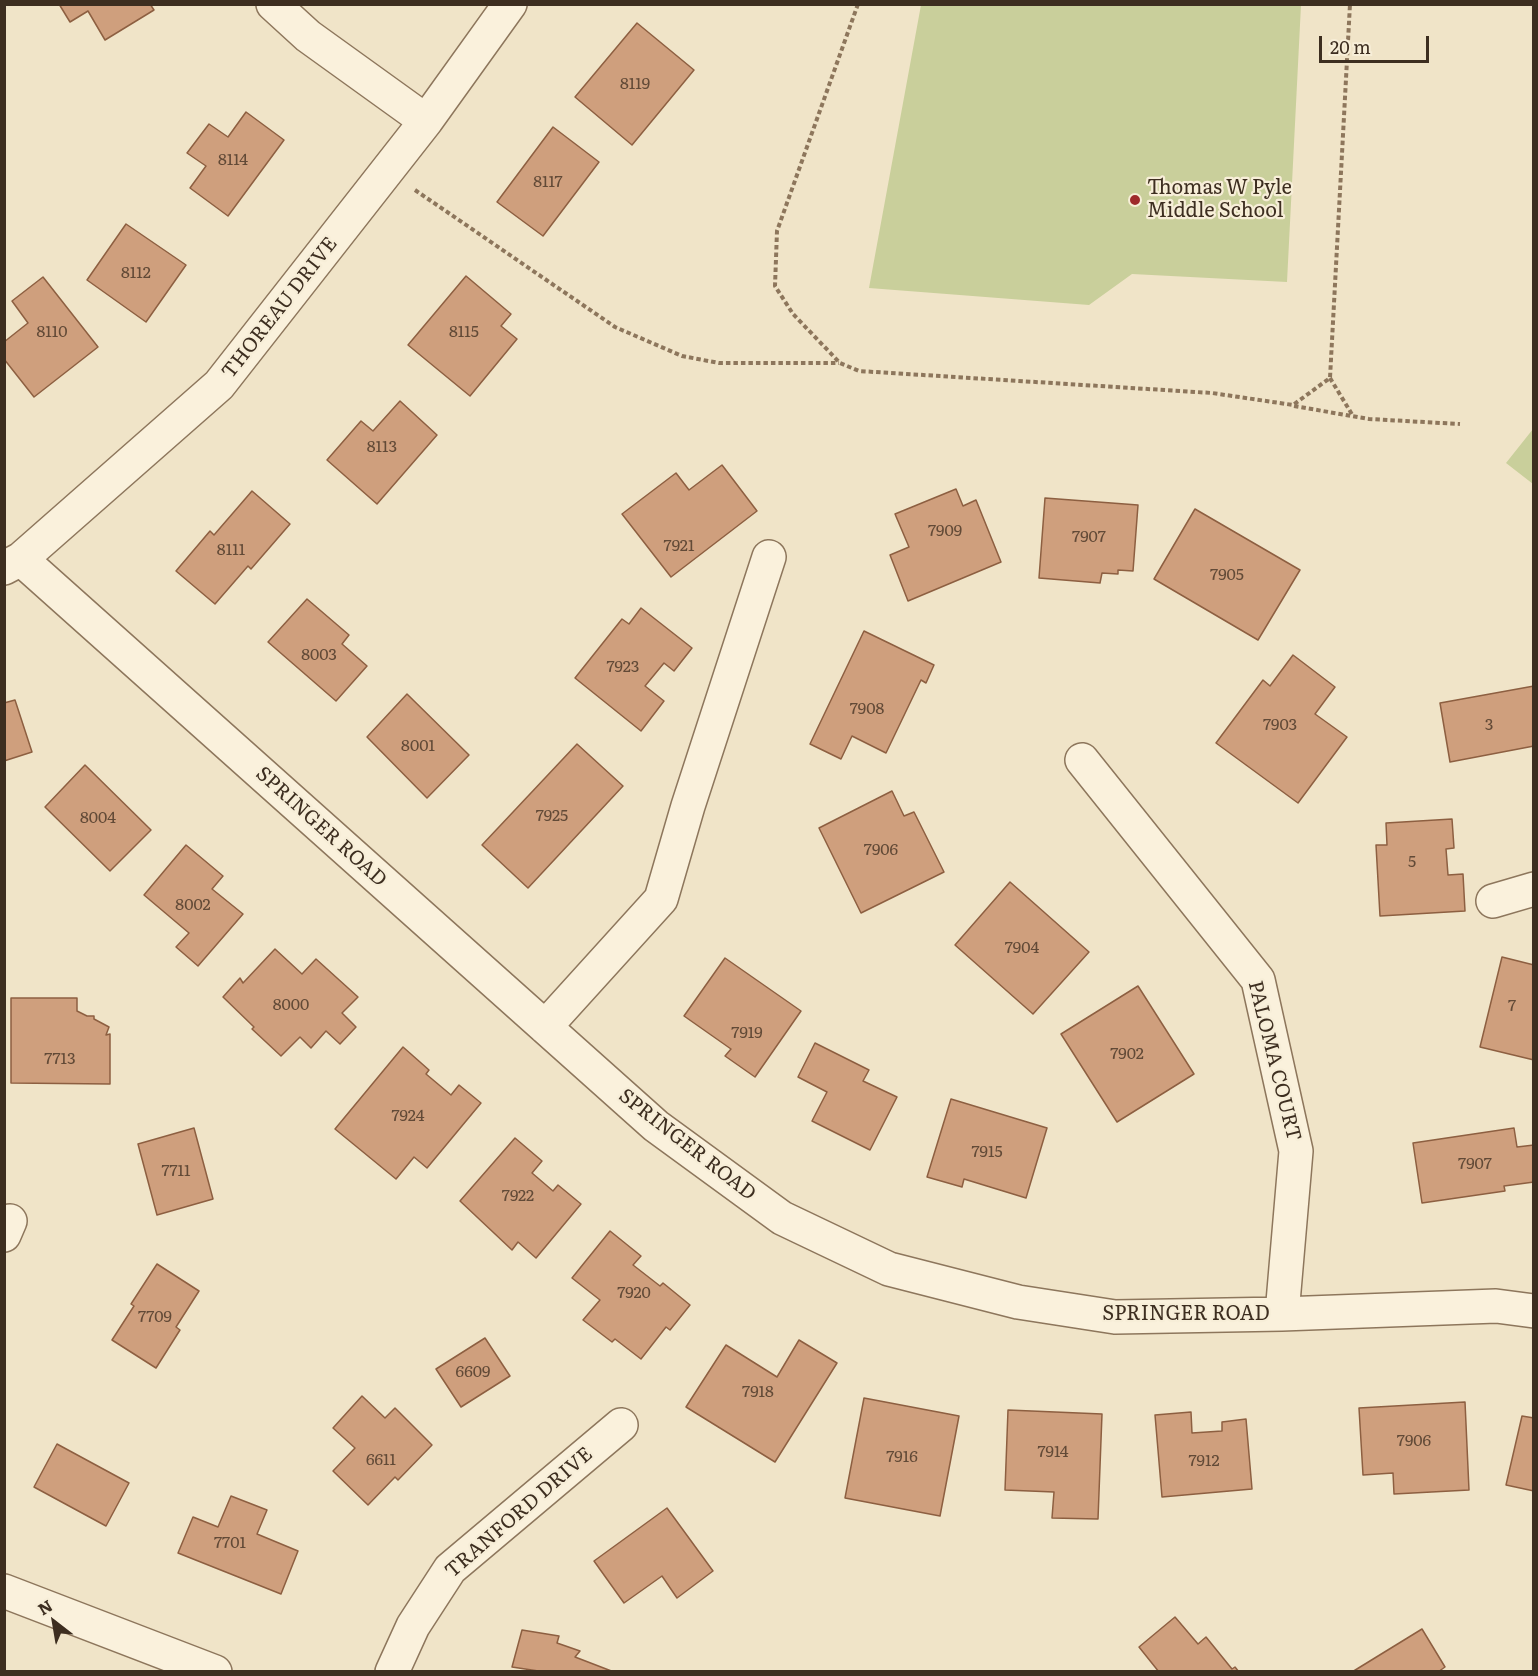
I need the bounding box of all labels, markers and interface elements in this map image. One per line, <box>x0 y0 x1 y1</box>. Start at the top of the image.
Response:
scale bar <box>1322 24 1432 62</box>
text: 20 m <box>1330 33 1371 60</box>
house number: 8119 <box>620 74 650 94</box>
house number: 8114 <box>218 150 248 170</box>
house number: 8117 <box>533 172 563 192</box>
place label: Thomas W Pyle Middle School <box>1147 176 1292 223</box>
marker: Thomas W Pyle Middle School <box>1128 193 1142 207</box>
street label: THOREAU DRIVE <box>217 232 343 384</box>
house number: 8112 <box>121 263 151 283</box>
house number: 8110 <box>36 322 68 342</box>
house number: 8115 <box>449 322 479 342</box>
house number: 8113 <box>367 437 397 457</box>
house number: 7909 <box>928 521 962 541</box>
house number: 7907 <box>1072 527 1106 547</box>
house number: 7921 <box>664 536 694 556</box>
house number: 8111 <box>217 540 245 560</box>
house number: 7905 <box>1210 565 1244 585</box>
house number: 8003 <box>301 645 337 665</box>
house number: 7923 <box>606 657 640 677</box>
house number: 7908 <box>850 699 884 719</box>
house number: 7903 <box>1263 715 1297 735</box>
house number: 3 <box>1485 715 1493 735</box>
house number: 8001 <box>401 736 435 756</box>
street label: SPRINGER ROAD <box>251 762 391 892</box>
house number: 7925 <box>536 806 568 826</box>
house number: 8004 <box>80 808 116 828</box>
house number: 7906 <box>864 840 898 860</box>
house number: 5 <box>1408 852 1416 872</box>
house number: 8002 <box>175 895 211 915</box>
house number: 7904 <box>1005 938 1039 958</box>
street label: PALOMA COURT <box>1242 978 1306 1144</box>
house number: 8000 <box>273 995 309 1015</box>
house number: 7 <box>1508 996 1516 1016</box>
house number: 7919 <box>731 1023 763 1043</box>
house number: 7902 <box>1110 1044 1144 1064</box>
house number: 7713 <box>44 1049 76 1069</box>
street label: SPRINGER ROAD <box>614 1084 760 1206</box>
house number: 7924 <box>391 1106 425 1126</box>
house number: 7915 <box>971 1142 1003 1162</box>
house number: 7907 <box>1458 1154 1492 1174</box>
house number: 7711 <box>161 1161 191 1181</box>
house number: 7922 <box>502 1186 534 1206</box>
house number: 7920 <box>617 1283 651 1303</box>
street label: SPRINGER ROAD <box>1102 1302 1270 1326</box>
house number: 7709 <box>138 1307 172 1327</box>
house number: 6609 <box>456 1362 490 1382</box>
house number: 7918 <box>742 1382 774 1402</box>
house number: 7906 <box>1397 1431 1431 1451</box>
house number: 7914 <box>1037 1442 1069 1462</box>
street label: TRANFORD DRIVE <box>440 1443 598 1583</box>
house number: 7916 <box>886 1447 918 1467</box>
house number: 6611 <box>366 1450 396 1470</box>
house number: 7912 <box>1188 1451 1220 1471</box>
house number: 7701 <box>214 1533 246 1553</box>
north arrow <box>24 1592 84 1652</box>
text: N <box>33 1593 57 1620</box>

